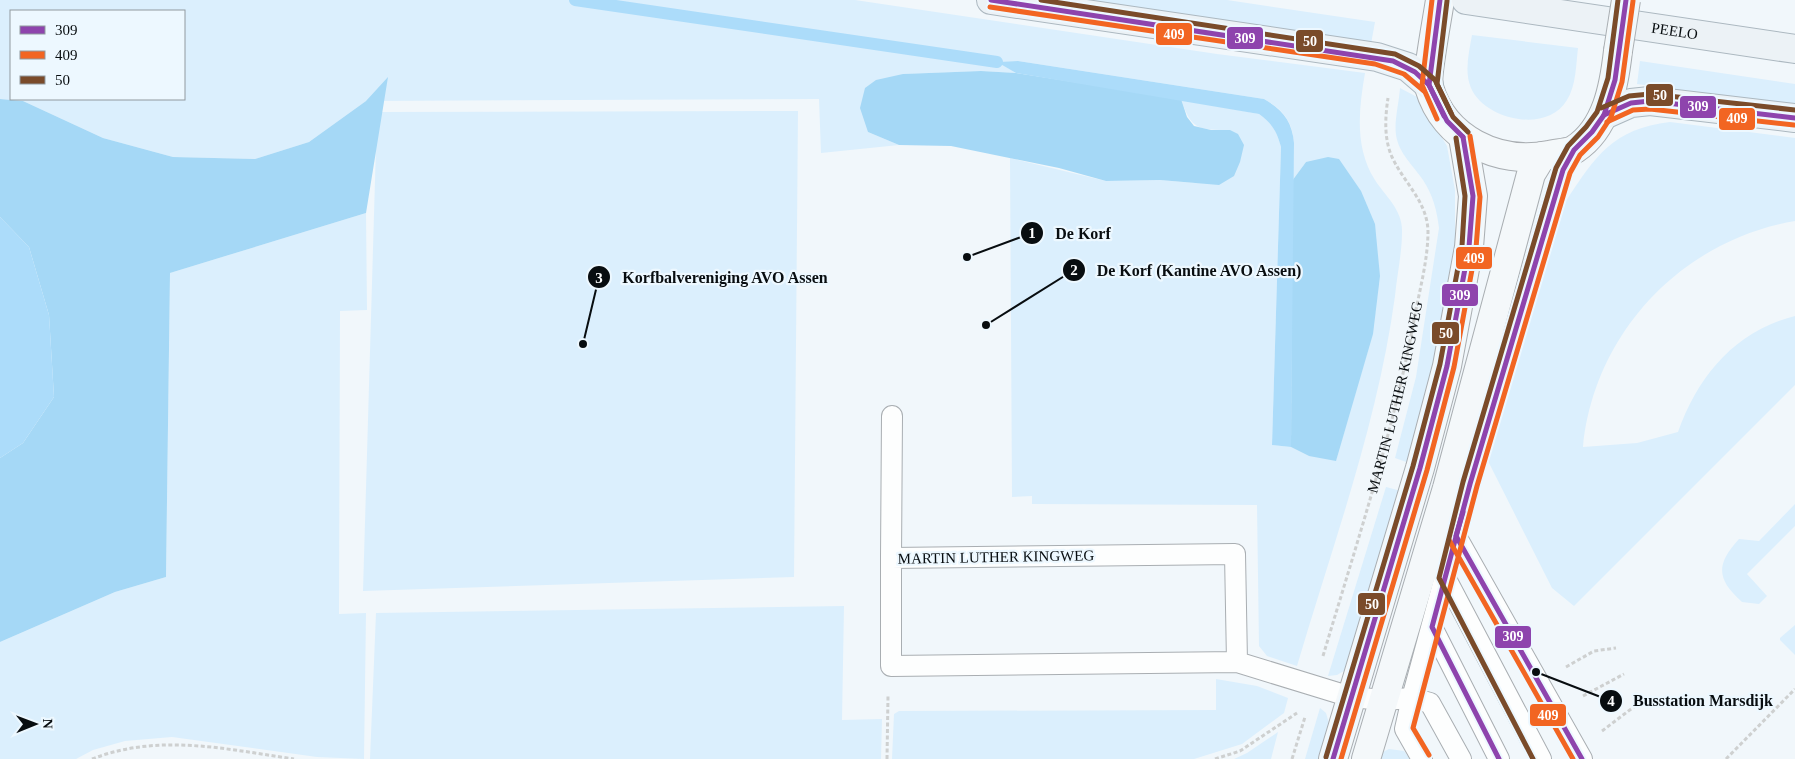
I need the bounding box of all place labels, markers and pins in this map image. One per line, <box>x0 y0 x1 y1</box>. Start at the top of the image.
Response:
callout: De Korf <box>1020 218 1120 249</box>
callout: De Korf (Kantine AVO Assen) <box>1061 255 1313 286</box>
callout: Korfbalvereniging AVO Assen <box>586 262 838 293</box>
callout: Busstation Marsdijk <box>1598 685 1783 716</box>

